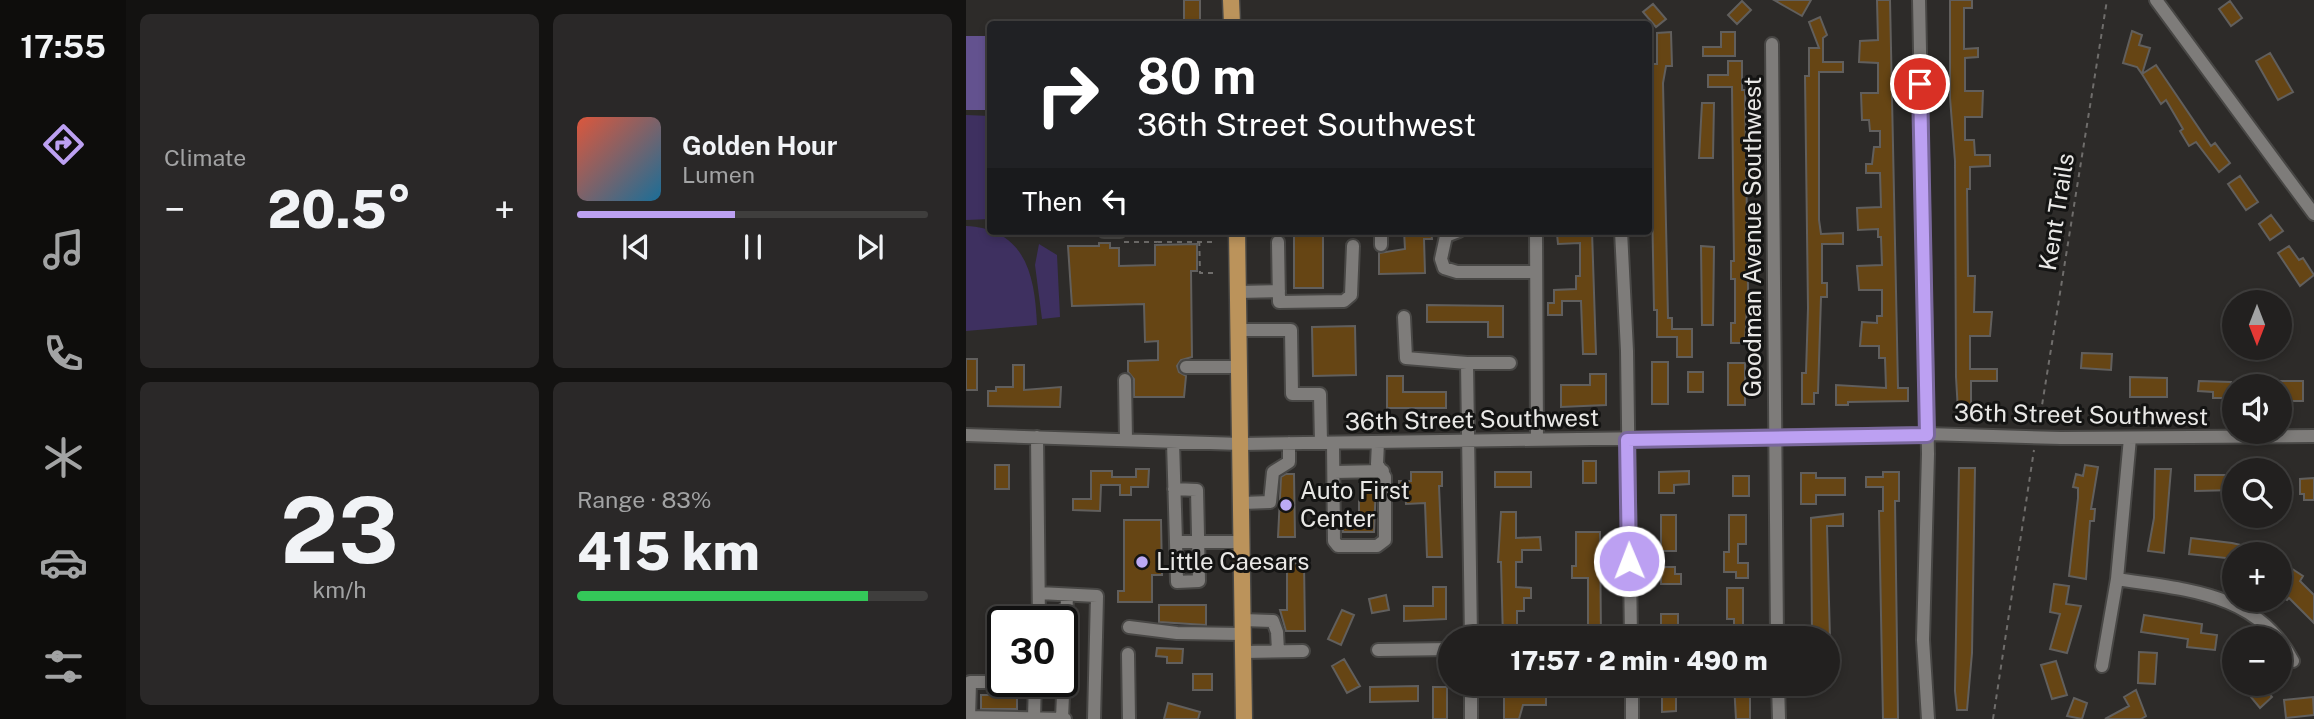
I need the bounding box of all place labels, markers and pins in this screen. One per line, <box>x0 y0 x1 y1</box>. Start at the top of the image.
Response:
pin <box>1890 54 1950 114</box>
place label: Auto First Center <box>1300 476 1410 532</box>
marker: Auto First Center <box>1278 497 1294 513</box>
place label: Little Caesars <box>1156 547 1309 575</box>
marker: Little Caesars <box>1134 554 1150 570</box>

